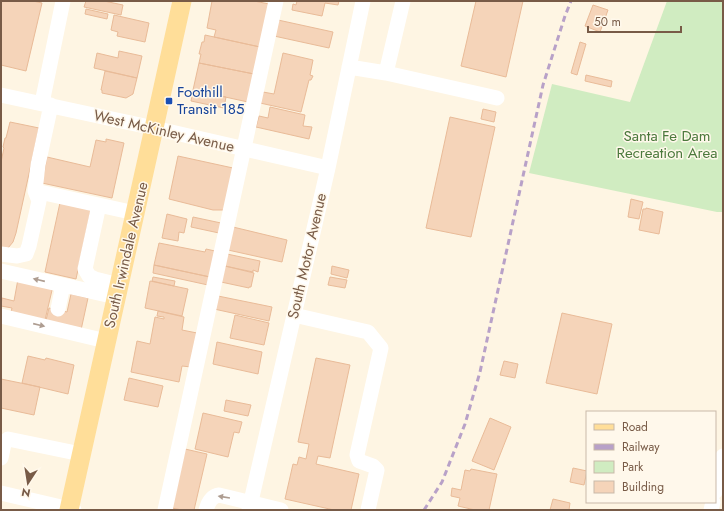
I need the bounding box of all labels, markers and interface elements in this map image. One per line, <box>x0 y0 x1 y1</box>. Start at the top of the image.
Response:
scale bar <box>588 8 681 34</box>
text: 50 m <box>594 13 621 31</box>
place label: Foothill Transit 185 <box>177 81 244 120</box>
marker: Foothill Transit 185 <box>164 96 174 106</box>
street label: West McKinley Avenue <box>91 104 237 158</box>
park label: Santa Fe Dam Recreation Area <box>617 125 717 164</box>
street label: South Irwindale Avenue <box>98 179 154 330</box>
street label: South Motor Avenue <box>282 191 332 321</box>
one-way arrow <box>33 276 45 282</box>
one-way arrow <box>33 323 45 329</box>
legend <box>586 411 716 503</box>
text: Road <box>622 418 648 436</box>
text: Railway <box>622 438 660 456</box>
text: Park <box>622 458 644 476</box>
north arrow <box>8 463 48 503</box>
text: Building <box>622 478 664 496</box>
text: N <box>20 484 32 502</box>
one-way arrow <box>218 493 230 499</box>

